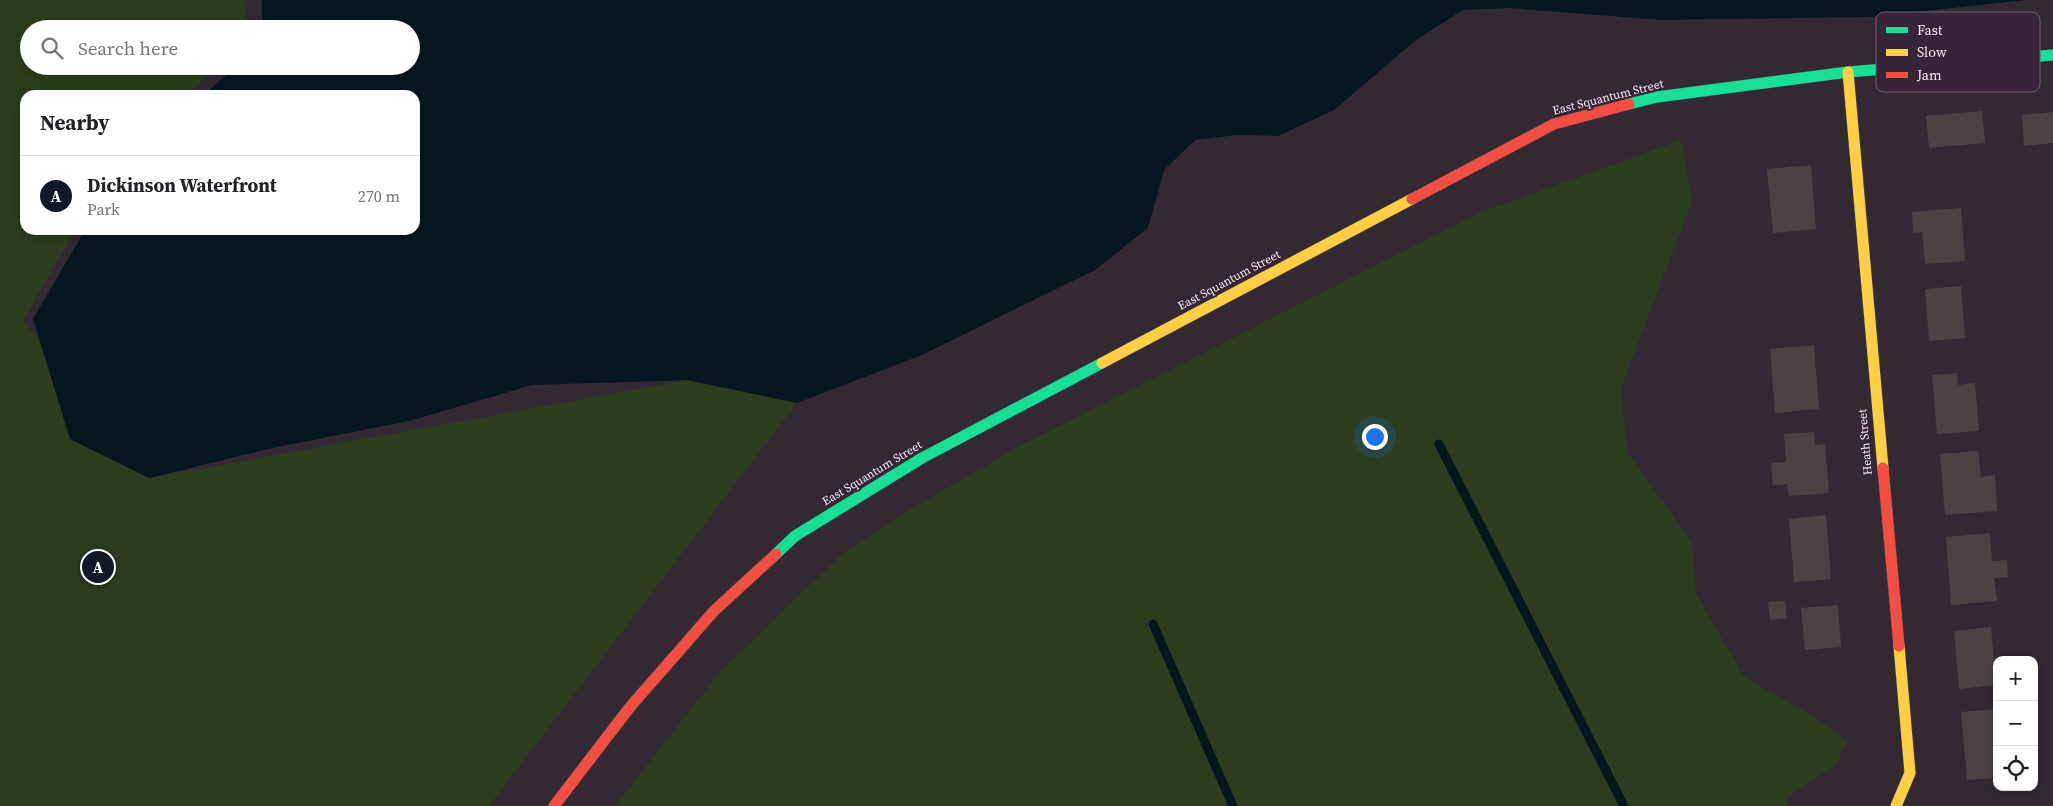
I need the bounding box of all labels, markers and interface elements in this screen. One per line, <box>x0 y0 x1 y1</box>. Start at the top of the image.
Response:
legend <box>1876 12 2040 92</box>
search box <box>20 20 420 75</box>
text: Fast <box>1917 20 1943 40</box>
icon: search <box>38 34 66 62</box>
text: Search here <box>78 35 178 61</box>
text: Slow <box>1917 42 1947 62</box>
text: Jam <box>1916 65 1942 85</box>
street label: East Squantum Street <box>1551 75 1665 119</box>
text: Nearby <box>40 108 110 137</box>
text: Dickinson Waterfront <box>87 172 277 198</box>
text: A <box>51 185 61 207</box>
text: 270 m <box>358 185 400 207</box>
text: Park <box>87 198 120 220</box>
street label: East Squantum Street <box>1175 246 1283 314</box>
street label: Heath Street <box>1854 408 1876 476</box>
your location <box>1362 424 1388 450</box>
street label: East Squantum Street <box>819 437 925 509</box>
pin: A <box>82 548 114 586</box>
map controls <box>1993 656 2038 791</box>
button: + <box>1993 656 2038 701</box>
button: − <box>1993 701 2038 746</box>
button: locate <box>1993 746 2038 791</box>

